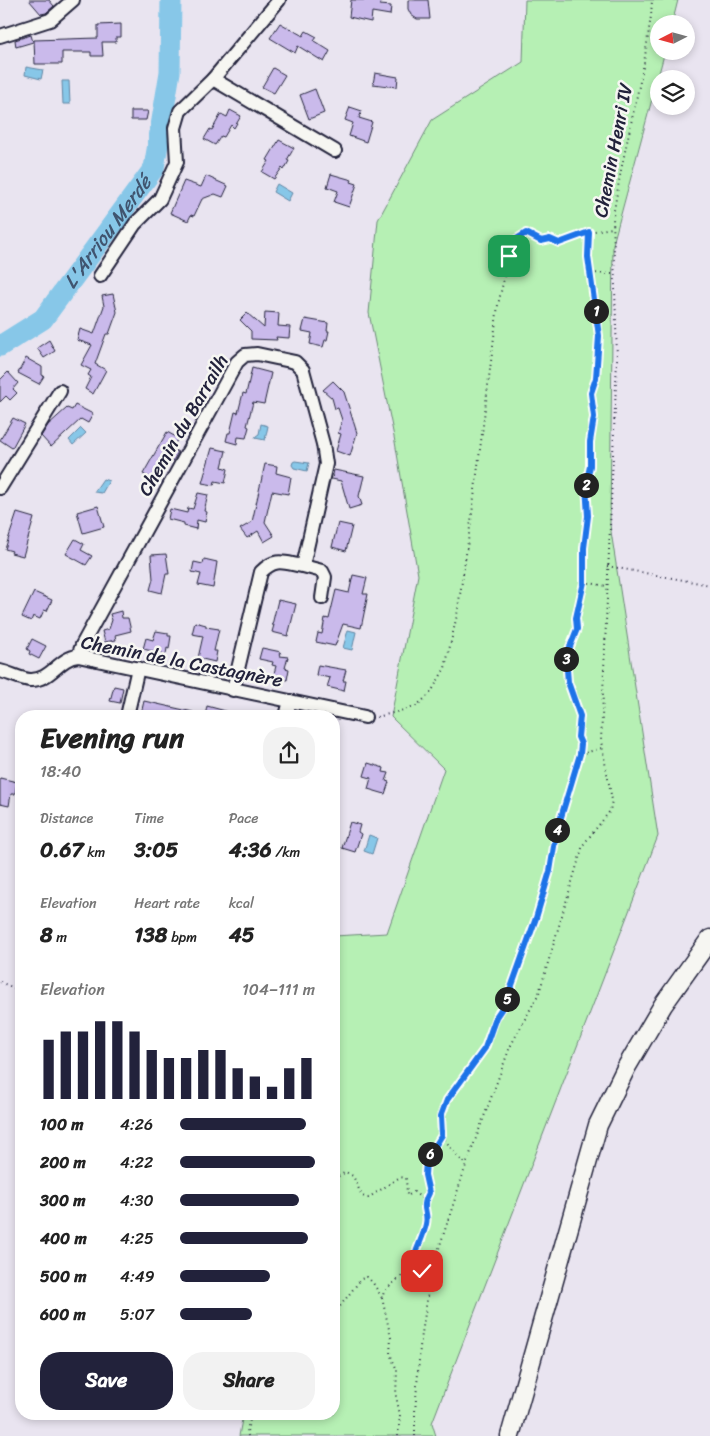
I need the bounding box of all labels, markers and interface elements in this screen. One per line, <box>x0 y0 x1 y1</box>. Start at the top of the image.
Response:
north arrow <box>650 15 695 60</box>
map controls <box>650 15 695 115</box>
button: layers <box>650 70 695 115</box>
street label: Chemin Henri IV <box>584 79 642 220</box>
water label: L'Arriou Merdé <box>53 165 163 296</box>
pin <box>488 235 530 277</box>
icon: arrive <box>495 242 523 270</box>
pin: 1 <box>584 298 608 324</box>
text: 1 <box>593 299 600 324</box>
street label: Chemin du Barrailh <box>129 348 237 502</box>
pin: 2 <box>574 472 598 498</box>
text: 2 <box>582 473 591 498</box>
street label: Chemin de la Castagnère <box>78 625 286 697</box>
pin: 3 <box>554 646 578 672</box>
text: 3 <box>563 647 570 672</box>
text: Evening run <box>40 713 184 762</box>
button: share <box>263 727 315 779</box>
text: 18:40 <box>40 757 81 786</box>
text: Distance <box>40 806 93 831</box>
text: Time <box>134 806 164 831</box>
text: Pace <box>229 806 258 831</box>
pin: 4 <box>544 818 570 842</box>
text: 4 <box>553 818 562 843</box>
text: 0.67 <box>40 831 84 869</box>
text: 3:05 <box>134 831 178 869</box>
text: 4:36 <box>229 831 272 869</box>
text: km <box>84 840 105 865</box>
text: /km <box>272 840 300 865</box>
text: Elevation <box>40 891 97 916</box>
text: Heart rate <box>134 891 200 916</box>
text: kcal <box>229 891 254 916</box>
text: 8 <box>40 916 53 954</box>
text: 138 <box>134 916 168 954</box>
text: 45 <box>229 916 255 954</box>
text: m <box>53 925 67 950</box>
text: bpm <box>168 925 197 950</box>
text: Elevation <box>40 975 105 1004</box>
text: 104–111 m <box>242 975 315 1004</box>
pin: 5 <box>494 986 520 1012</box>
text: 5 <box>503 987 512 1012</box>
text: 100 m <box>40 1110 84 1139</box>
text: 4:26 <box>120 1110 153 1139</box>
pin: 6 <box>418 1142 442 1166</box>
text: 6 <box>427 1142 434 1167</box>
text: 200 m <box>40 1148 86 1177</box>
text: 4:22 <box>120 1148 153 1177</box>
text: 300 m <box>40 1186 85 1215</box>
text: 4:30 <box>120 1186 154 1215</box>
text: 400 m <box>40 1224 87 1253</box>
text: 4:25 <box>120 1224 154 1253</box>
pin <box>401 1250 443 1292</box>
icon: check <box>408 1257 436 1285</box>
text: 500 m <box>40 1262 86 1291</box>
text: 4:49 <box>120 1262 155 1291</box>
text: 600 m <box>40 1300 86 1329</box>
text: 5:07 <box>120 1300 154 1329</box>
button: Save <box>40 1352 173 1410</box>
button: Share <box>183 1352 315 1410</box>

